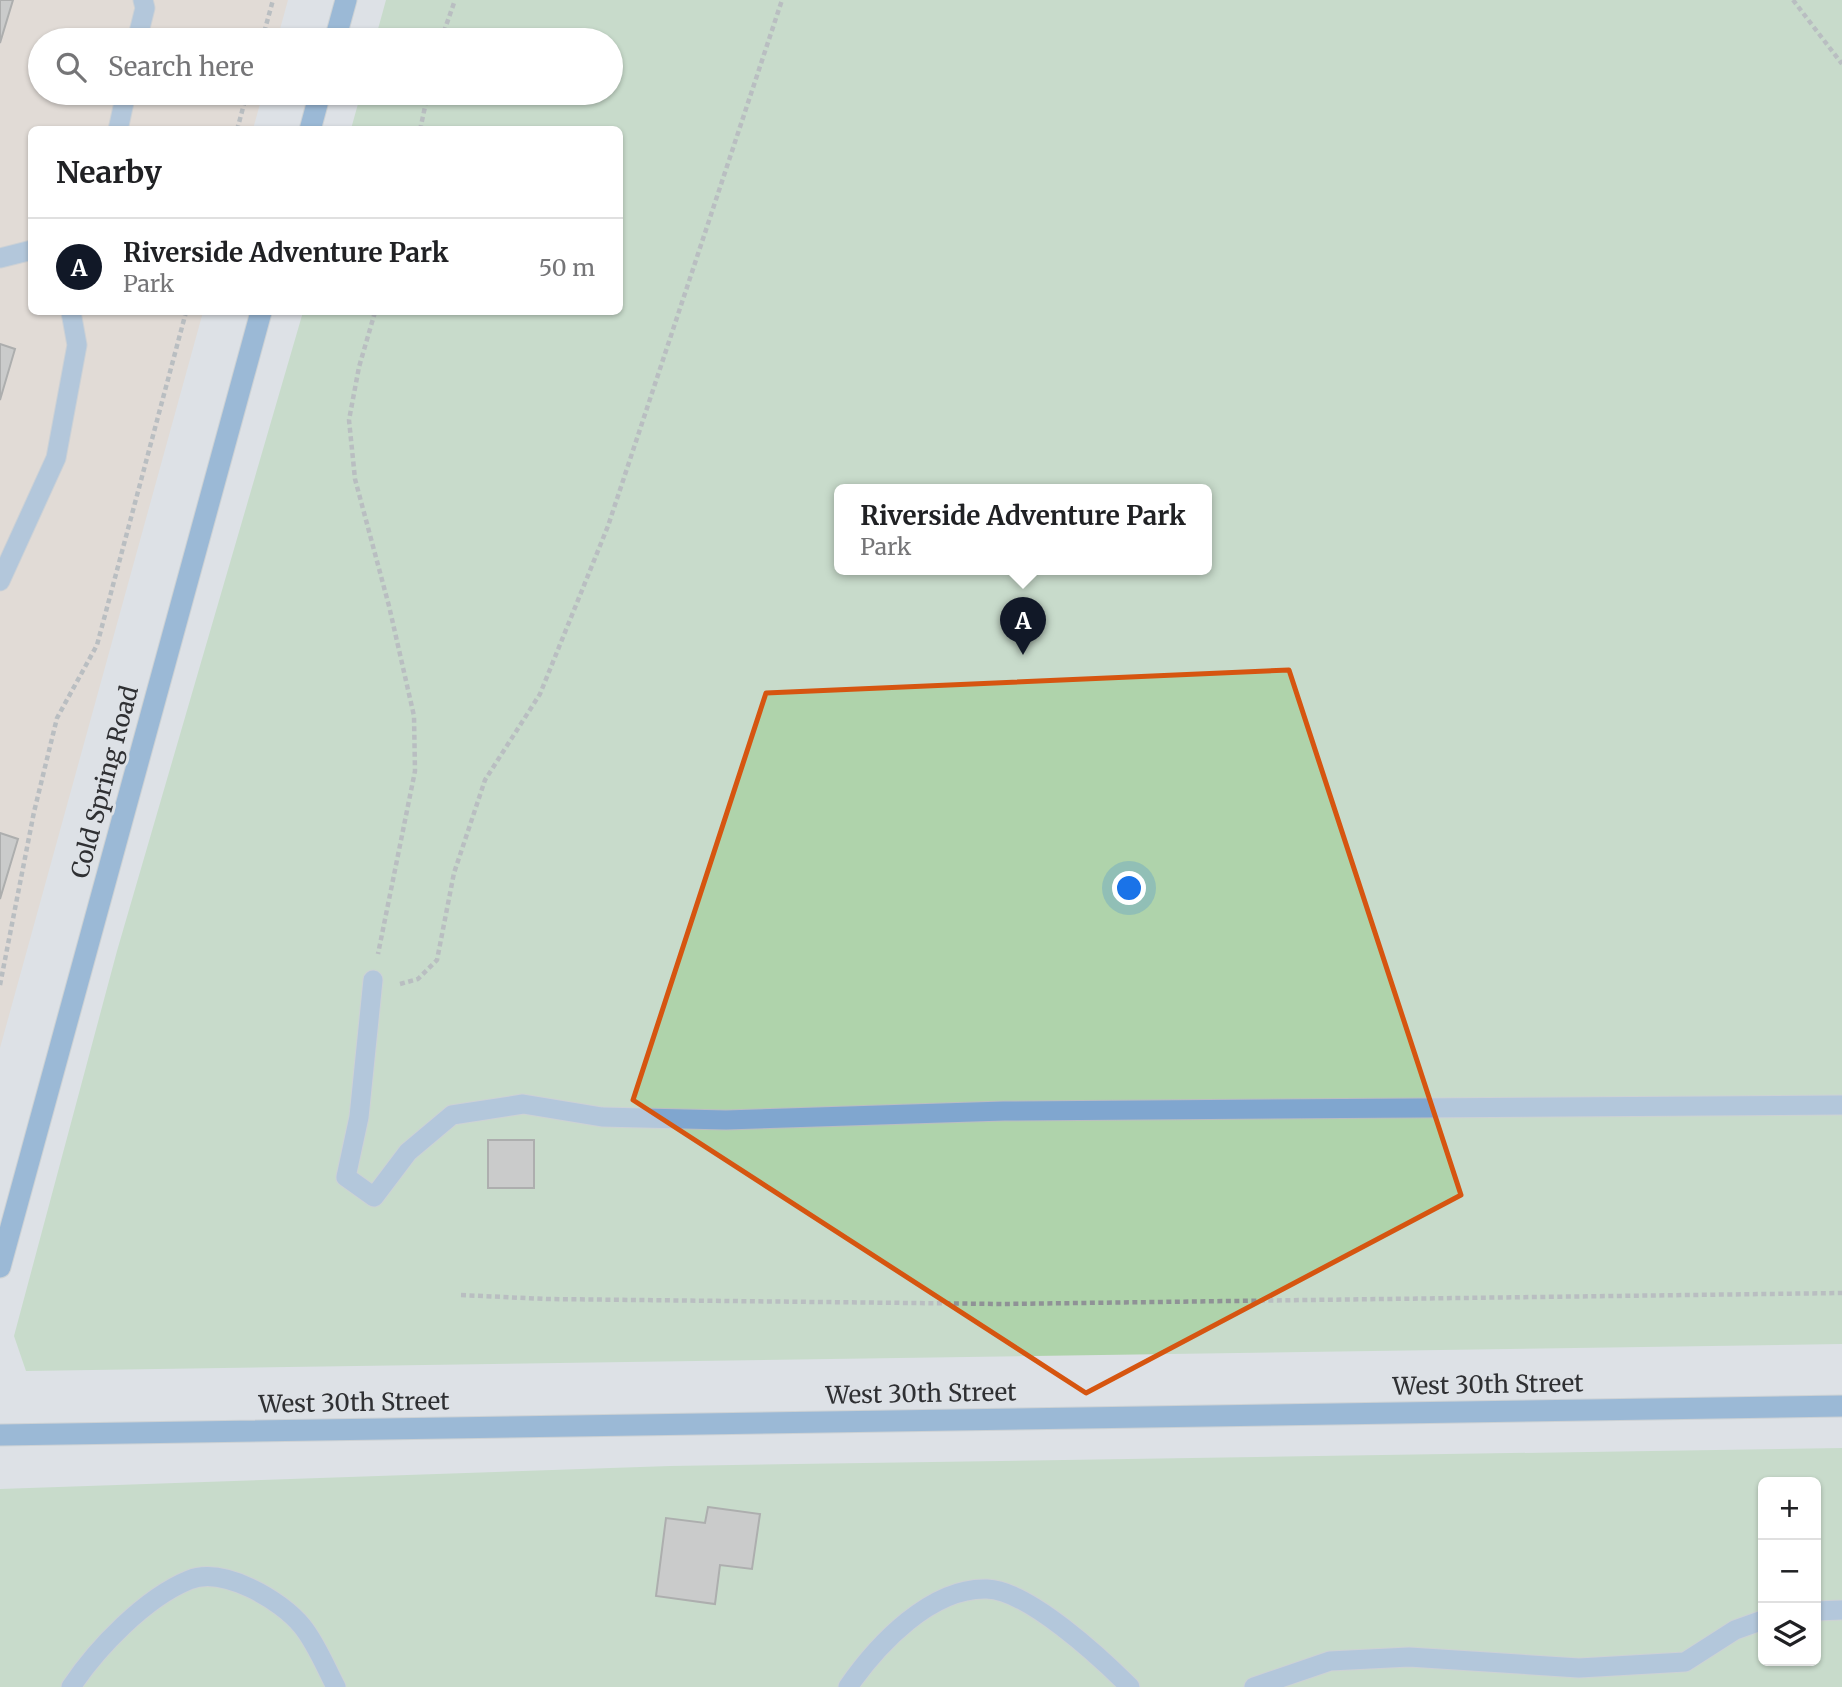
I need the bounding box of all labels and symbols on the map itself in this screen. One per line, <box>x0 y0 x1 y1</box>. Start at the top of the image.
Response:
pin: A <box>1000 597 1046 655</box>
street label: Cold Spring Road <box>64 682 145 882</box>
your location <box>1112 871 1146 905</box>
street label: West 30th Street <box>1391 1367 1584 1402</box>
street label: West 30th Street <box>824 1376 1017 1411</box>
street label: West 30th Street <box>257 1385 450 1420</box>

